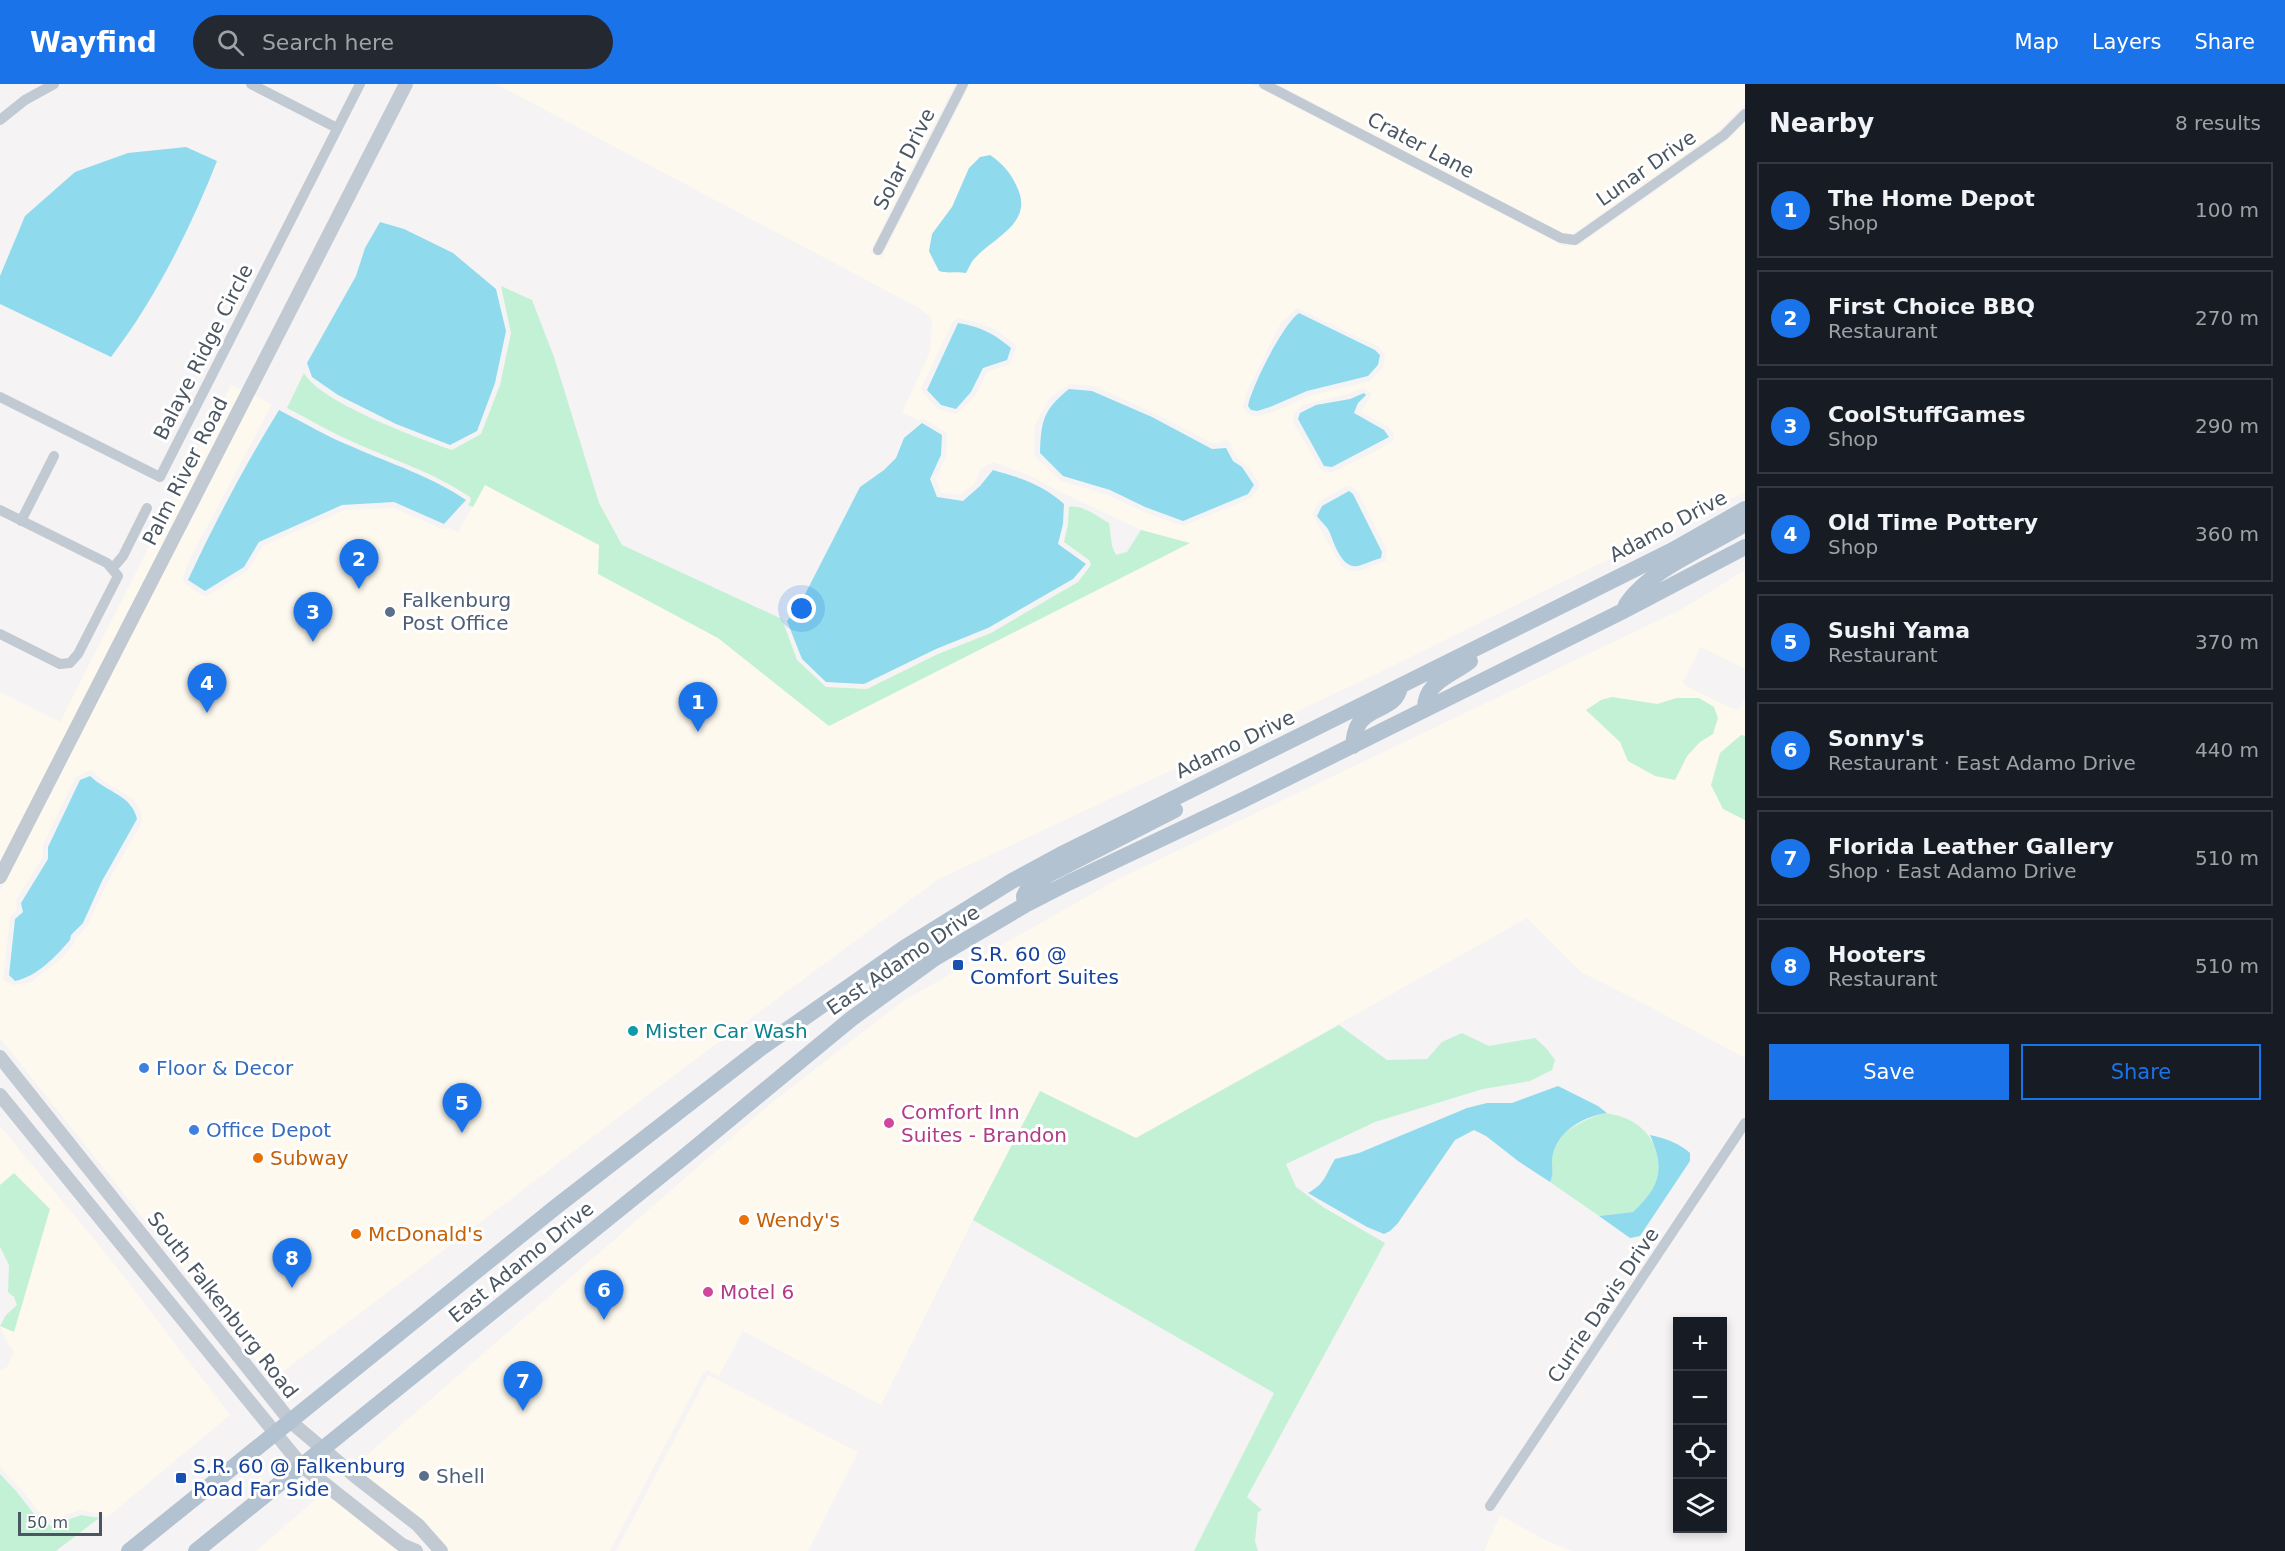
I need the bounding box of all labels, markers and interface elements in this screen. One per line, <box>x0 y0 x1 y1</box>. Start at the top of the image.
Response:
search box <box>193 15 613 69</box>
text: Wayfind <box>30 26 157 59</box>
icon: search <box>214 26 247 59</box>
text: Search here <box>262 30 394 55</box>
text: Map <box>2015 30 2059 54</box>
text: Layers <box>2092 30 2161 54</box>
text: Share <box>2194 30 2255 54</box>
street label: Solar Drive <box>868 104 940 214</box>
street label: Crater Lane <box>1363 107 1479 183</box>
text: Nearby <box>1769 108 1874 138</box>
text: 8 results <box>2175 111 2261 135</box>
street label: Lunar Drive <box>1591 125 1701 211</box>
text: The Home Depot <box>1828 186 2035 211</box>
text: 1 <box>1784 198 1797 222</box>
text: 100 m <box>2195 198 2259 222</box>
text: Shop <box>1828 211 1878 235</box>
street label: Balaye Ridge Circle <box>148 260 258 444</box>
text: First Choice BBQ <box>1828 294 2035 319</box>
text: 2 <box>1784 306 1797 330</box>
text: 270 m <box>2195 306 2259 330</box>
text: Restaurant <box>1828 319 1938 343</box>
street label: Palm River Road <box>137 393 233 549</box>
text: CoolStuffGames <box>1828 402 2026 427</box>
text: 3 <box>1784 414 1797 438</box>
text: 290 m <box>2195 414 2259 438</box>
text: Shop <box>1828 427 1878 451</box>
street label: Adamo Drive <box>1605 485 1731 567</box>
text: Old Time Pottery <box>1828 510 2038 535</box>
text: 4 <box>1784 522 1797 546</box>
text: 360 m <box>2195 522 2259 546</box>
text: Shop <box>1828 535 1878 559</box>
pin: 2 <box>340 540 378 589</box>
place label: Falkenburg Post Office <box>402 588 511 635</box>
pin: 3 <box>294 592 332 642</box>
your location <box>787 594 816 623</box>
marker: Falkenburg Post Office <box>383 605 397 619</box>
text: Sushi Yama <box>1828 618 1970 643</box>
text: 5 <box>1784 630 1797 654</box>
text: 370 m <box>2195 630 2259 654</box>
text: Restaurant <box>1828 643 1938 667</box>
pin: 4 <box>188 664 226 713</box>
pin: 1 <box>678 682 718 732</box>
street label: Adamo Drive <box>1171 705 1299 783</box>
text: Sonny's <box>1828 726 1924 751</box>
text: 6 <box>1784 738 1797 762</box>
text: 440 m <box>2195 738 2259 762</box>
text: Restaurant · East Adamo Drive <box>1828 751 2136 775</box>
text: Florida Leather Gallery <box>1828 834 2114 859</box>
text: 7 <box>1784 846 1797 870</box>
text: 510 m <box>2195 846 2259 870</box>
text: Shop · East Adamo Drive <box>1828 859 2077 883</box>
street label: East Adamo Drive <box>822 900 984 1020</box>
place label: S.R. 60 @ Comfort Suites <box>970 942 1119 989</box>
text: Hooters <box>1828 942 1926 967</box>
text: 8 <box>1784 954 1797 978</box>
text: 510 m <box>2195 954 2259 978</box>
marker: S.R. 60 @ Comfort Suites <box>951 958 965 972</box>
text: Restaurant <box>1828 967 1938 991</box>
place label: Mister Car Wash <box>645 1019 808 1043</box>
marker: Mister Car Wash <box>626 1024 640 1038</box>
button: Save <box>1769 1044 2009 1100</box>
button: Share <box>2021 1044 2261 1100</box>
place label: Floor & Decor <box>156 1056 294 1080</box>
marker: Floor & Decor <box>137 1061 151 1075</box>
pin: 5 <box>442 1084 482 1133</box>
place label: Comfort Inn Suites - Brandon <box>901 1100 1067 1147</box>
marker: Comfort Inn Suites - Brandon <box>882 1116 896 1130</box>
place label: Office Depot <box>206 1118 331 1142</box>
marker: Office Depot <box>187 1123 201 1137</box>
place label: Subway <box>270 1146 349 1170</box>
marker: Subway <box>251 1151 265 1165</box>
street label: East Adamo Drive <box>444 1196 598 1328</box>
street label: South Falkenburg Road <box>143 1207 303 1403</box>
place label: Wendy's <box>756 1208 840 1232</box>
marker: Wendy's <box>737 1213 751 1227</box>
place label: McDonald's <box>368 1222 483 1246</box>
street label: Currie Davis Drive <box>1542 1223 1664 1387</box>
marker: McDonald's <box>349 1227 363 1241</box>
pin: 8 <box>272 1238 312 1288</box>
pin: 6 <box>584 1270 624 1320</box>
place label: Motel 6 <box>720 1280 794 1304</box>
marker: Motel 6 <box>701 1285 715 1299</box>
map controls <box>1673 1317 1727 1533</box>
button: + <box>1673 1317 1727 1371</box>
pin: 7 <box>504 1362 542 1411</box>
button: − <box>1673 1371 1727 1425</box>
button: locate <box>1673 1425 1727 1479</box>
place label: S.R. 60 @ Falkenburg Road Far Side <box>193 1454 405 1501</box>
place label: Shell <box>436 1464 485 1488</box>
marker: Shell <box>417 1469 431 1483</box>
marker: S.R. 60 @ Falkenburg Road Far Side <box>174 1471 188 1485</box>
button: layers <box>1673 1479 1727 1533</box>
scale bar <box>18 1509 102 1536</box>
text: 50 m <box>27 1513 68 1532</box>

